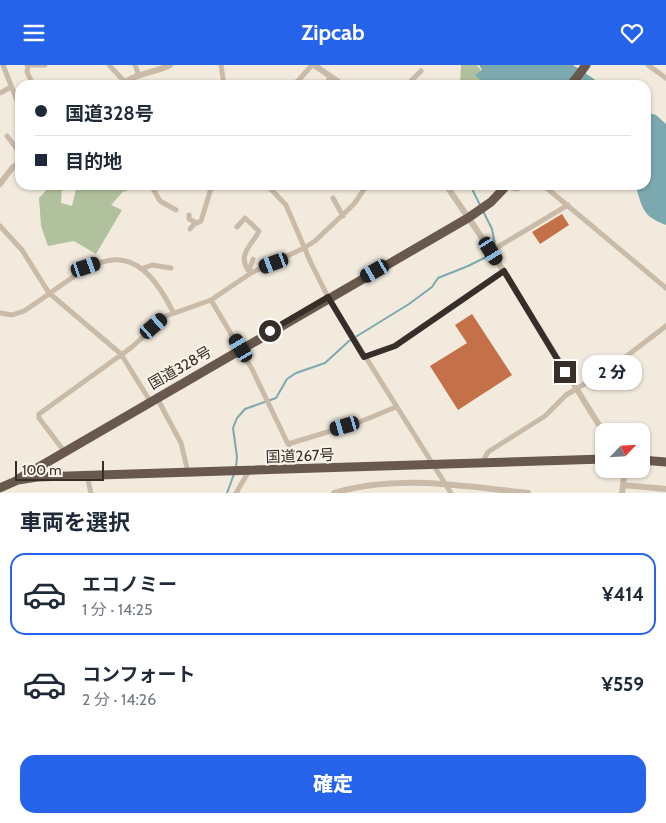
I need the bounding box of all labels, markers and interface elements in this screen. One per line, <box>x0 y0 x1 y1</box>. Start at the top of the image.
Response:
icon: menu <box>20 19 48 47</box>
text: Zipcab <box>301 19 365 46</box>
icon: heart <box>618 19 646 47</box>
text: 国道328号 <box>65 102 154 125</box>
text: 目的地 <box>65 150 122 173</box>
car <box>476 234 505 268</box>
car <box>257 251 290 275</box>
car <box>69 255 102 279</box>
car <box>358 257 391 285</box>
car <box>137 310 170 342</box>
route start <box>259 320 281 342</box>
car <box>226 331 255 365</box>
street label: 国道328号 <box>145 343 215 393</box>
callout: 2 分 <box>582 355 642 389</box>
route end <box>554 361 576 383</box>
text: 2 分 <box>598 363 626 382</box>
car <box>328 415 361 437</box>
north arrow <box>595 423 650 477</box>
map controls <box>595 423 650 478</box>
street label: 国道267号 <box>265 446 335 466</box>
scale bar <box>15 458 104 481</box>
text: 100 m <box>22 461 62 479</box>
text: 車両を選択 <box>20 509 130 536</box>
icon: car <box>22 572 67 617</box>
text: エコノミー <box>82 573 177 596</box>
text: ¥414 <box>602 583 644 606</box>
text: 1 分 · 14:25 <box>82 600 153 619</box>
icon: car <box>22 662 67 707</box>
text: コンフォート <box>82 663 195 686</box>
text: ¥559 <box>601 673 644 696</box>
text: 2 分 · 14:26 <box>82 690 156 709</box>
button: 確定 <box>20 755 646 813</box>

